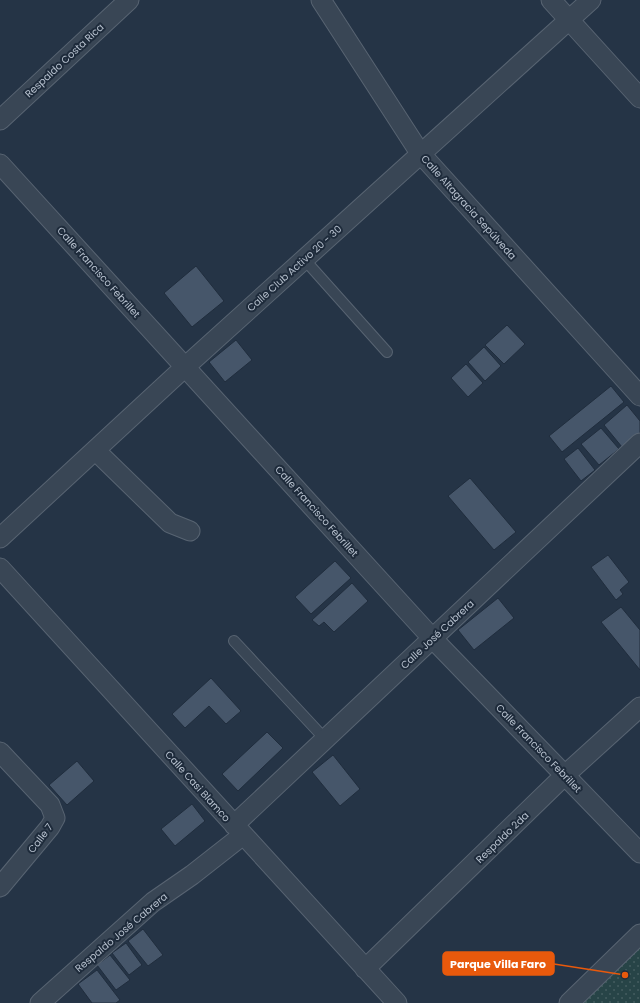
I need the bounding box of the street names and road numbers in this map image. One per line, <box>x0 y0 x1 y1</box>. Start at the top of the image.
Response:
street label: Respaldo Costa Rica <box>22 20 107 101</box>
street label: Calle Altagracia Sepúlveda <box>418 152 520 263</box>
street label: Calle Club Activo 20 - 30 <box>244 222 345 315</box>
street label: Calle Francisco Febrillet <box>54 223 144 321</box>
street label: Calle Francisco Febrillet <box>272 462 362 560</box>
street label: Calle José Cabrera <box>397 596 477 672</box>
street label: Calle Francisco Febrillet <box>492 701 585 796</box>
street label: Calle Casi Blamco <box>162 747 234 825</box>
street label: Respaldo 2da <box>472 808 532 867</box>
street label: Calle 7 <box>24 820 57 856</box>
street label: Respaldo José Cabrera <box>72 889 171 976</box>

